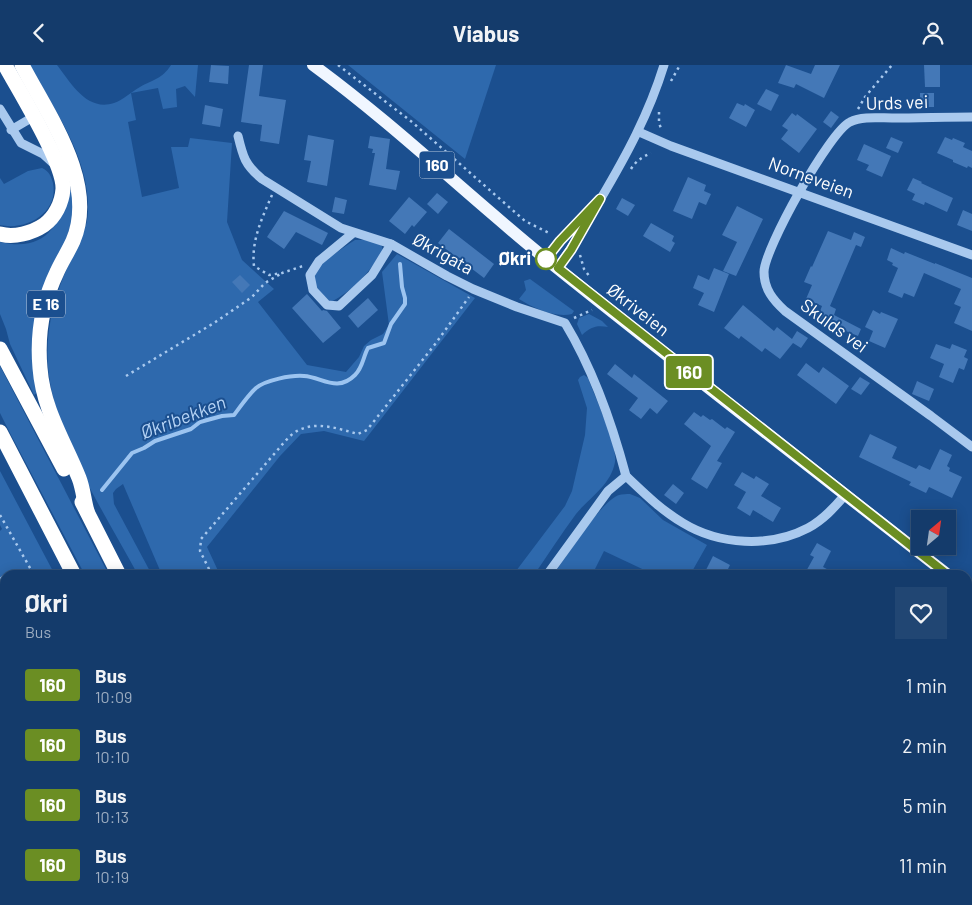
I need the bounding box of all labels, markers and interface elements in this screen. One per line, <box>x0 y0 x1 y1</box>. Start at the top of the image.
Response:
icon: back <box>25 19 53 47</box>
icon: person <box>919 19 947 47</box>
text: Viabus <box>453 20 519 46</box>
street label: Urds vei <box>865 90 929 114</box>
road number: 160 <box>420 151 454 179</box>
street label: Norneveien <box>766 151 857 203</box>
street label: Økrigata <box>409 228 478 279</box>
place label: Økri <box>499 247 531 269</box>
marker: Økri <box>535 248 557 270</box>
street label: Økriveien <box>603 278 674 340</box>
road number: E 16 <box>27 290 65 317</box>
street label: Skulds vei <box>797 293 873 357</box>
line badge: 160 <box>660 356 718 388</box>
text: 160 <box>676 361 702 383</box>
water label: Økribekken <box>137 390 229 443</box>
north arrow <box>911 510 956 555</box>
map controls <box>911 510 956 555</box>
button: heart <box>895 587 947 639</box>
text: Økri <box>25 588 68 617</box>
text: Bus <box>25 622 51 641</box>
text: Bus <box>95 664 127 687</box>
text: 160 <box>39 674 66 696</box>
text: 1 min <box>906 674 947 697</box>
text: 10:09 <box>95 687 132 706</box>
text: Bus <box>95 724 127 747</box>
text: 160 <box>39 734 66 756</box>
text: 2 min <box>902 734 947 757</box>
text: 10:10 <box>95 747 130 766</box>
text: Bus <box>95 784 127 807</box>
text: 160 <box>39 794 66 816</box>
text: 5 min <box>903 794 947 817</box>
text: 10:13 <box>95 807 129 826</box>
text: Bus <box>95 844 127 867</box>
text: 160 <box>39 854 66 876</box>
text: 11 min <box>899 854 947 877</box>
text: 10:19 <box>95 867 129 886</box>

